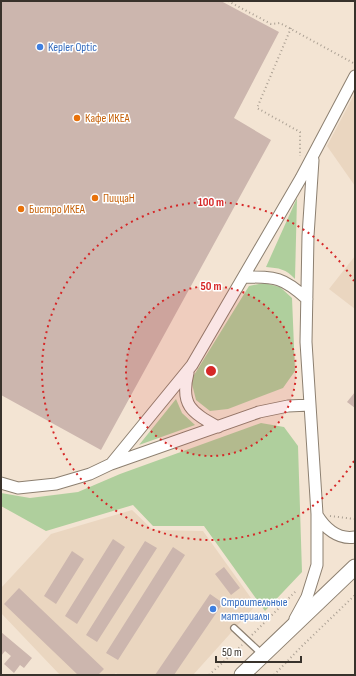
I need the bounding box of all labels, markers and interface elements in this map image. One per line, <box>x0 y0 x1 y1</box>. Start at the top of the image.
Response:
place label: Kepler Optic <box>48 40 97 55</box>
marker: Kepler Optic <box>35 42 45 52</box>
place label: Кафе ИКЕА <box>85 111 131 126</box>
marker: Кафе ИКЕА <box>72 113 82 123</box>
place label: ПиццаН <box>103 191 135 206</box>
marker: ПиццаН <box>90 193 100 203</box>
text: 100 m <box>198 195 224 210</box>
place label: Бистро ИКЕА <box>29 202 86 217</box>
marker: Бистро ИКЕА <box>16 204 26 214</box>
text: 50 m <box>201 279 221 294</box>
centre of rings <box>204 364 218 378</box>
place label: Строительные материалы <box>221 595 288 624</box>
marker: Строительные материалы <box>208 604 218 614</box>
scale bar <box>216 638 301 664</box>
text: 50 m <box>222 645 242 660</box>

